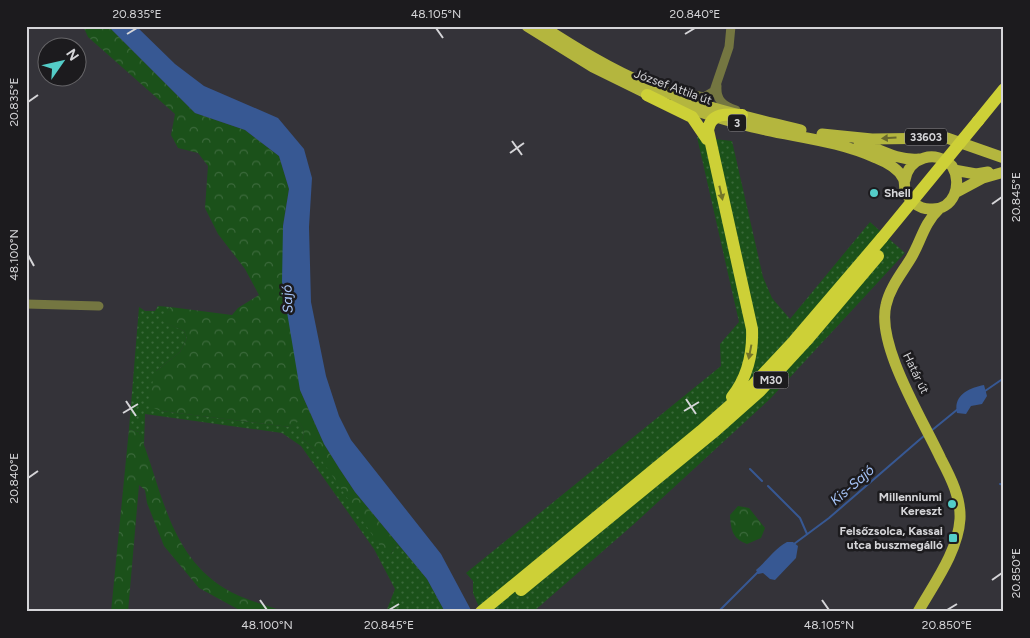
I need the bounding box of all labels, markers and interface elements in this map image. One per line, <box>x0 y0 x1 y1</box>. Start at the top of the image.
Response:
text: 20.835°E <box>112 7 162 21</box>
text: 48.105°N <box>411 7 461 21</box>
text: 20.840°E <box>670 7 720 21</box>
north arrow <box>38 38 88 88</box>
text: N <box>62 46 82 64</box>
street label: József Attila út <box>632 66 714 108</box>
text: 20.835°E <box>7 77 21 127</box>
road number: 3 <box>728 115 746 132</box>
road number: 33603 <box>905 128 947 146</box>
one-way arrow <box>880 134 896 142</box>
text: 20.845°E <box>1009 172 1023 222</box>
one-way arrow <box>717 185 725 200</box>
place label: Shell <box>884 186 911 200</box>
marker: Shell <box>868 187 880 199</box>
text: 48.100°N <box>7 229 21 281</box>
water label: Sajó <box>278 284 297 314</box>
one-way arrow <box>746 344 754 360</box>
street label: Határ út <box>900 350 932 396</box>
road number: M30 <box>754 372 788 388</box>
text: 20.840°E <box>7 453 21 503</box>
water label: Kis-Sajó <box>827 462 878 509</box>
place label: Millenniumi Kereszt <box>879 490 942 518</box>
marker: Millenniumi Kereszt <box>946 498 958 510</box>
place label: Felsőzsolca, Kassai utca buszmegálló <box>839 524 943 552</box>
marker: Felsőzsolca, Kassai utca buszmegálló <box>947 532 959 544</box>
text: 20.850°E <box>1009 548 1023 598</box>
text: 48.100°N <box>241 618 293 632</box>
text: 20.845°E <box>364 618 414 632</box>
text: 48.105°N <box>804 618 854 632</box>
text: 20.850°E <box>922 618 972 632</box>

